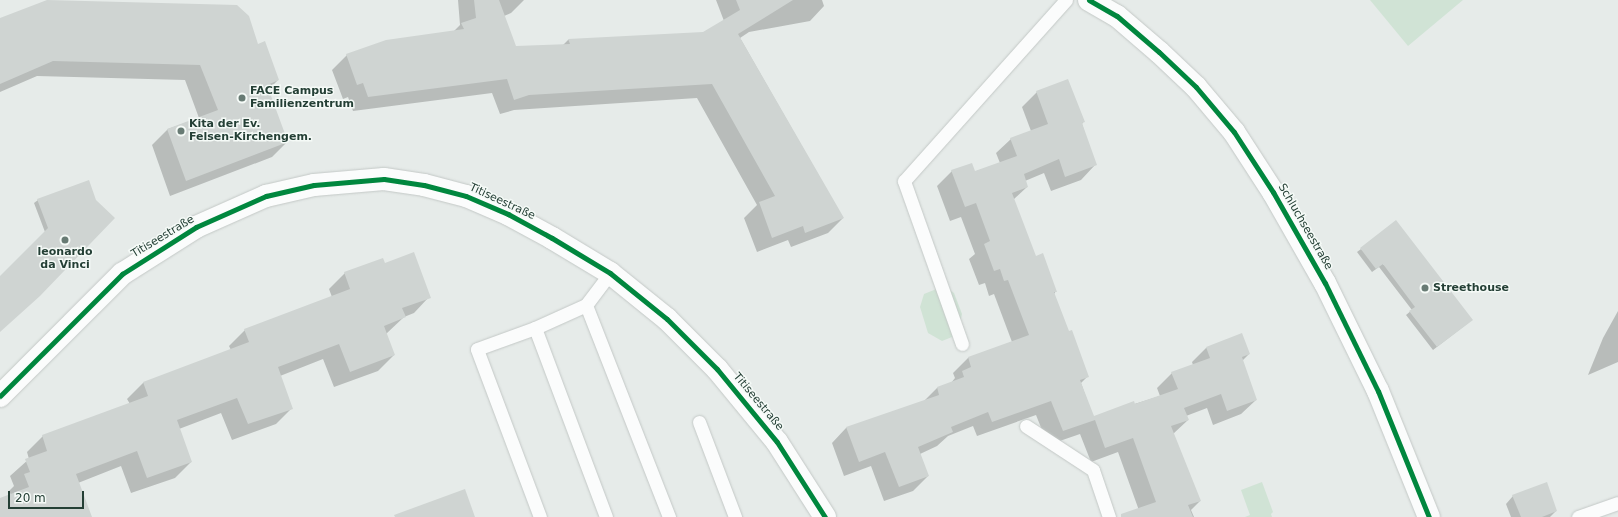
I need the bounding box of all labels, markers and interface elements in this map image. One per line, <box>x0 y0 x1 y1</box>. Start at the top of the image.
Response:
place label: FACE Campus Familienzentrum <box>250 85 354 111</box>
marker: FACE Campus Familienzentrum <box>237 93 247 103</box>
place label: Kita der Ev. Felsen-Kirchengem. <box>189 118 312 144</box>
marker: Kita der Ev. Felsen-Kirchengem. <box>176 126 186 136</box>
street label: Titiseestraße <box>467 181 537 223</box>
street label: Schluchseestraße <box>1275 182 1335 272</box>
street label: Titiseestraße <box>129 213 197 261</box>
marker: leonardo da Vinci <box>60 235 70 245</box>
place label: leonardo da Vinci <box>38 246 92 272</box>
place label: Streethouse <box>1433 281 1509 295</box>
marker: Streethouse <box>1420 283 1430 293</box>
street label: Titiseestraße <box>730 371 786 433</box>
scale bar <box>10 483 86 509</box>
text: 20 m <box>15 491 46 505</box>

